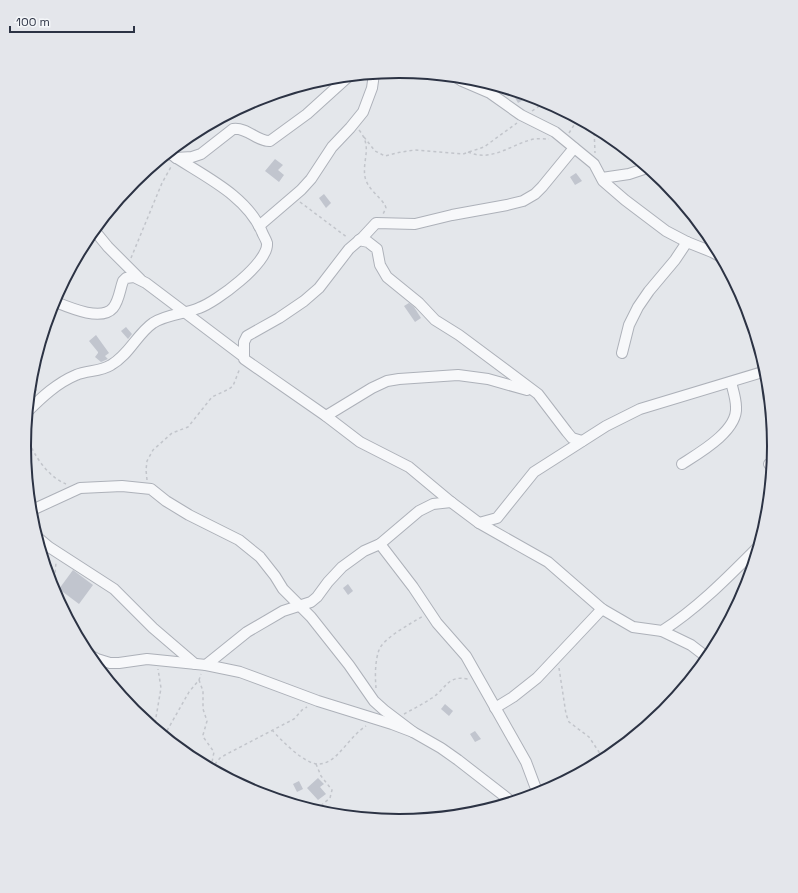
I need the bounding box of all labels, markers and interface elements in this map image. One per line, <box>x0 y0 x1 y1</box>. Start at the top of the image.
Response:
scale bar <box>10 8 134 34</box>
text: 100 m <box>16 14 50 30</box>

